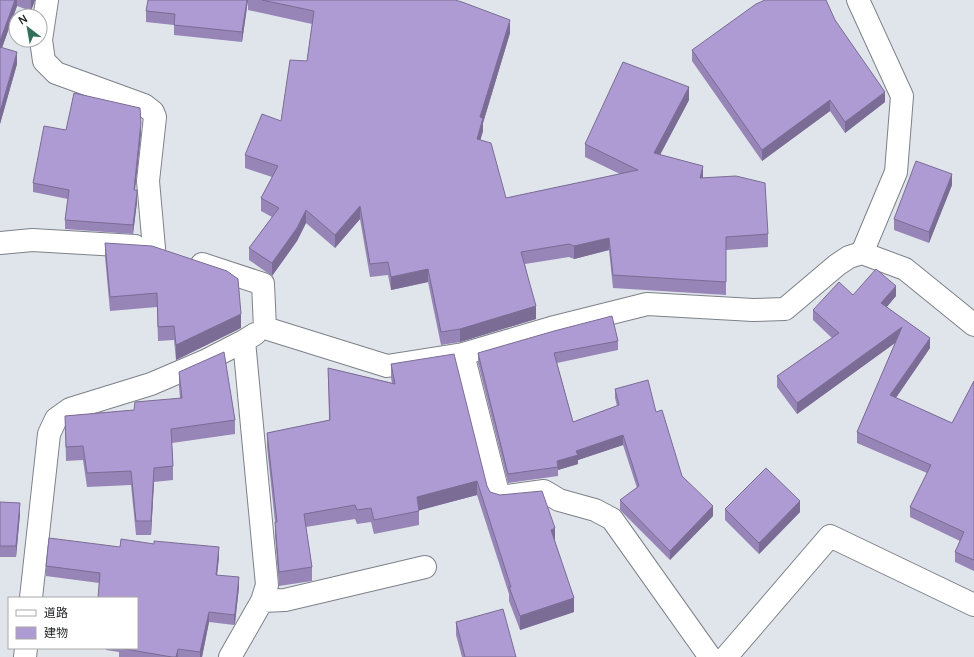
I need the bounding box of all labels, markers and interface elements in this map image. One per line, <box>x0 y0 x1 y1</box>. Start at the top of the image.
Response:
north arrow <box>8 8 48 48</box>
text: N <box>15 10 30 27</box>
legend <box>8 597 138 649</box>
text: 道路 <box>44 604 68 621</box>
text: 建物 <box>44 624 68 641</box>

